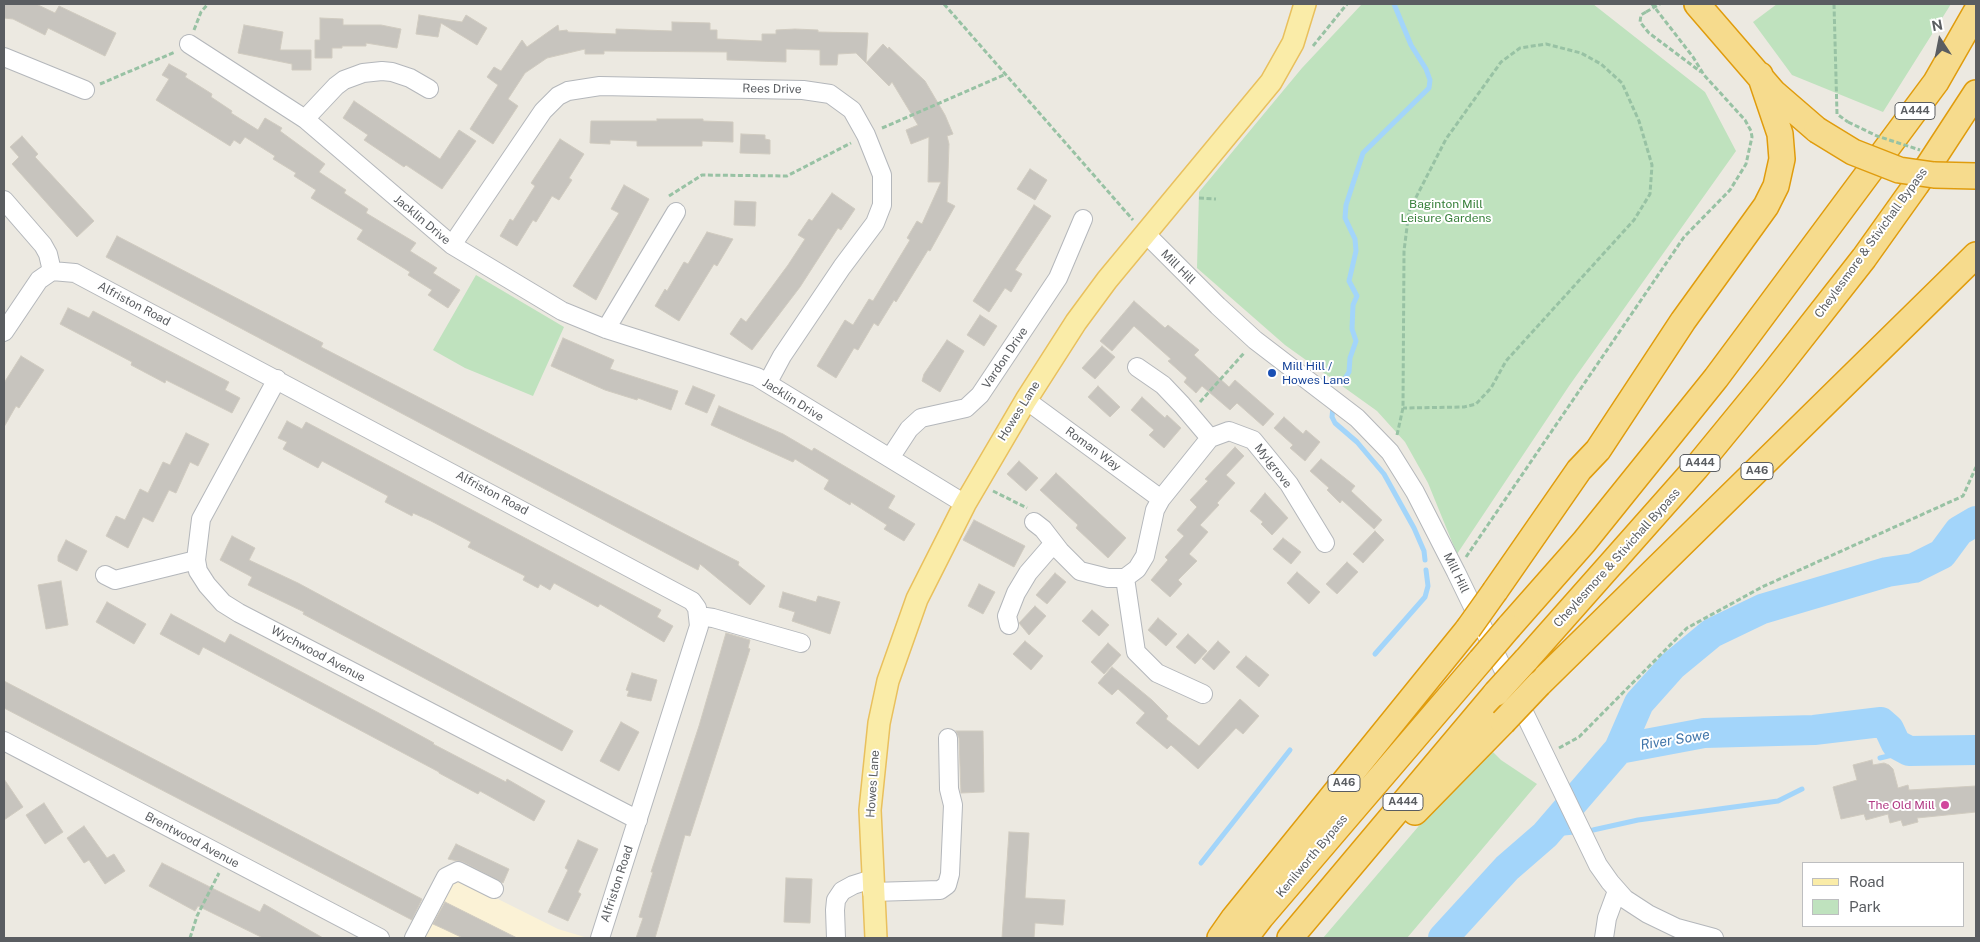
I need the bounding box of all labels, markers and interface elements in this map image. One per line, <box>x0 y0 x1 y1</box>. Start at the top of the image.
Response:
north arrow <box>1915 15 1965 65</box>
text: N <box>1930 16 1944 34</box>
street label: Rees Drive <box>742 81 802 97</box>
road number: A444 <box>1895 102 1935 120</box>
street label: Cheylesmore & Stivichall Bypass <box>1812 165 1930 321</box>
street label: Jacklin Drive <box>391 192 453 248</box>
park label: Baginton Mill Leisure Gardens <box>1401 197 1491 225</box>
street label: Mill Hill <box>1158 247 1198 287</box>
street label: Alfriston Road <box>95 279 173 329</box>
street label: Vardon Drive <box>979 324 1031 392</box>
place label: Mill Hill / Howes Lane <box>1282 359 1350 387</box>
marker: Mill Hill / Howes Lane <box>1266 367 1278 379</box>
street label: Jacklin Drive <box>760 375 826 425</box>
street label: Howes Lane <box>995 378 1043 444</box>
street label: Roman Way <box>1062 424 1124 474</box>
street label: Mylgrove <box>1251 441 1295 491</box>
road number: A444 <box>1680 454 1720 472</box>
road number: A46 <box>1741 462 1773 480</box>
street label: Alfriston Road <box>453 468 531 518</box>
street label: Cheylesmore & Stivichall Bypass <box>1551 486 1683 630</box>
street label: Mill Hill <box>1440 551 1472 595</box>
street label: Wychwood Avenue <box>268 623 368 685</box>
water label: River Sowe <box>1639 726 1711 754</box>
street label: Howes Lane <box>863 750 883 818</box>
road number: A46 <box>1328 774 1360 791</box>
road number: A444 <box>1383 794 1423 810</box>
place label: The Old Mill <box>1868 798 1935 812</box>
marker: The Old Mill <box>1939 799 1951 811</box>
street label: Brentwood Avenue <box>142 809 242 871</box>
street label: Kenilworth Bypass <box>1273 812 1351 900</box>
street label: Alfriston Road <box>598 844 636 924</box>
legend <box>1802 862 1965 927</box>
text: Road <box>1849 873 1885 890</box>
text: Park <box>1849 898 1881 915</box>

